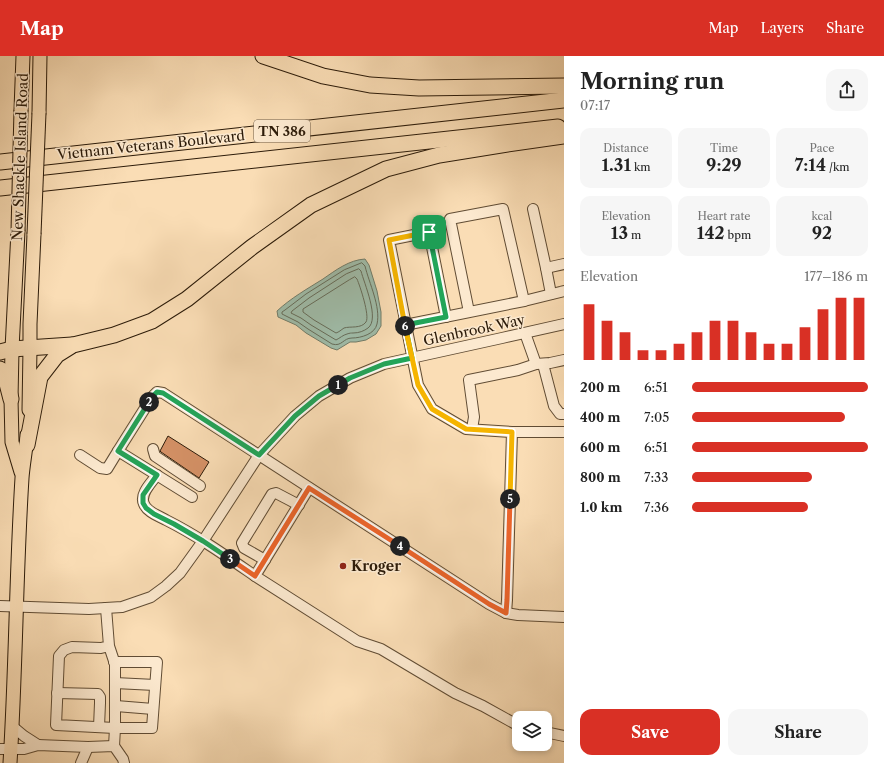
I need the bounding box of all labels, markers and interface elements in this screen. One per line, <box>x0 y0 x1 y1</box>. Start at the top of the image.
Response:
text: Map <box>20 17 64 40</box>
text: Map <box>708 19 738 37</box>
text: Layers <box>760 19 804 37</box>
text: Share <box>826 19 864 37</box>
text: Morning run <box>580 68 724 95</box>
button: share <box>826 69 868 111</box>
street label: New Shackle Island Road <box>8 72 32 241</box>
text: 07:17 <box>580 97 610 113</box>
road number: TN 386 <box>254 120 310 142</box>
street label: Vietnam Veterans Boulevard <box>55 126 246 164</box>
text: Distance <box>603 141 649 155</box>
text: Time <box>710 141 738 155</box>
text: Pace <box>810 141 834 155</box>
text: 1.31 <box>601 155 631 175</box>
text: 9:29 <box>706 155 742 175</box>
text: 7:14 <box>794 155 826 175</box>
text: km <box>631 160 651 174</box>
text: /km <box>826 160 850 174</box>
text: Elevation <box>601 209 651 223</box>
text: Heart rate <box>697 209 751 223</box>
text: kcal <box>812 209 832 223</box>
pin <box>412 215 446 249</box>
icon: arrive <box>418 221 440 243</box>
text: 13 <box>611 223 628 243</box>
text: 142 <box>697 223 725 243</box>
text: 92 <box>812 223 832 243</box>
text: m <box>628 228 641 242</box>
text: bpm <box>725 228 751 242</box>
text: Elevation <box>580 268 638 284</box>
text: 177–186 m <box>804 268 868 284</box>
street label: Glenbrook Way <box>422 310 527 350</box>
pin: 6 <box>395 316 415 336</box>
text: 6 <box>402 319 408 333</box>
pin: 1 <box>328 375 348 395</box>
text: 1 <box>336 378 340 392</box>
text: 200 m <box>580 379 620 395</box>
text: 6:51 <box>644 379 668 395</box>
pin: 2 <box>139 392 159 412</box>
text: 2 <box>146 395 152 409</box>
text: 400 m <box>580 409 620 425</box>
text: 7:05 <box>644 409 669 425</box>
text: 600 m <box>580 439 621 455</box>
text: 6:51 <box>644 439 668 455</box>
text: 800 m <box>580 469 621 485</box>
text: 7:33 <box>644 469 668 485</box>
pin: 5 <box>500 489 520 509</box>
text: 5 <box>507 492 513 506</box>
text: 1.0 km <box>580 499 622 515</box>
text: 7:36 <box>644 499 669 515</box>
pin: 4 <box>390 536 410 556</box>
text: 4 <box>397 539 403 553</box>
pin: 3 <box>220 549 240 569</box>
text: 3 <box>227 552 233 566</box>
place label: Kroger <box>351 557 401 575</box>
marker: Kroger <box>338 561 348 571</box>
button: Save <box>580 709 720 755</box>
button: Share <box>728 709 868 755</box>
map controls <box>512 711 552 751</box>
button: layers <box>512 711 552 751</box>

